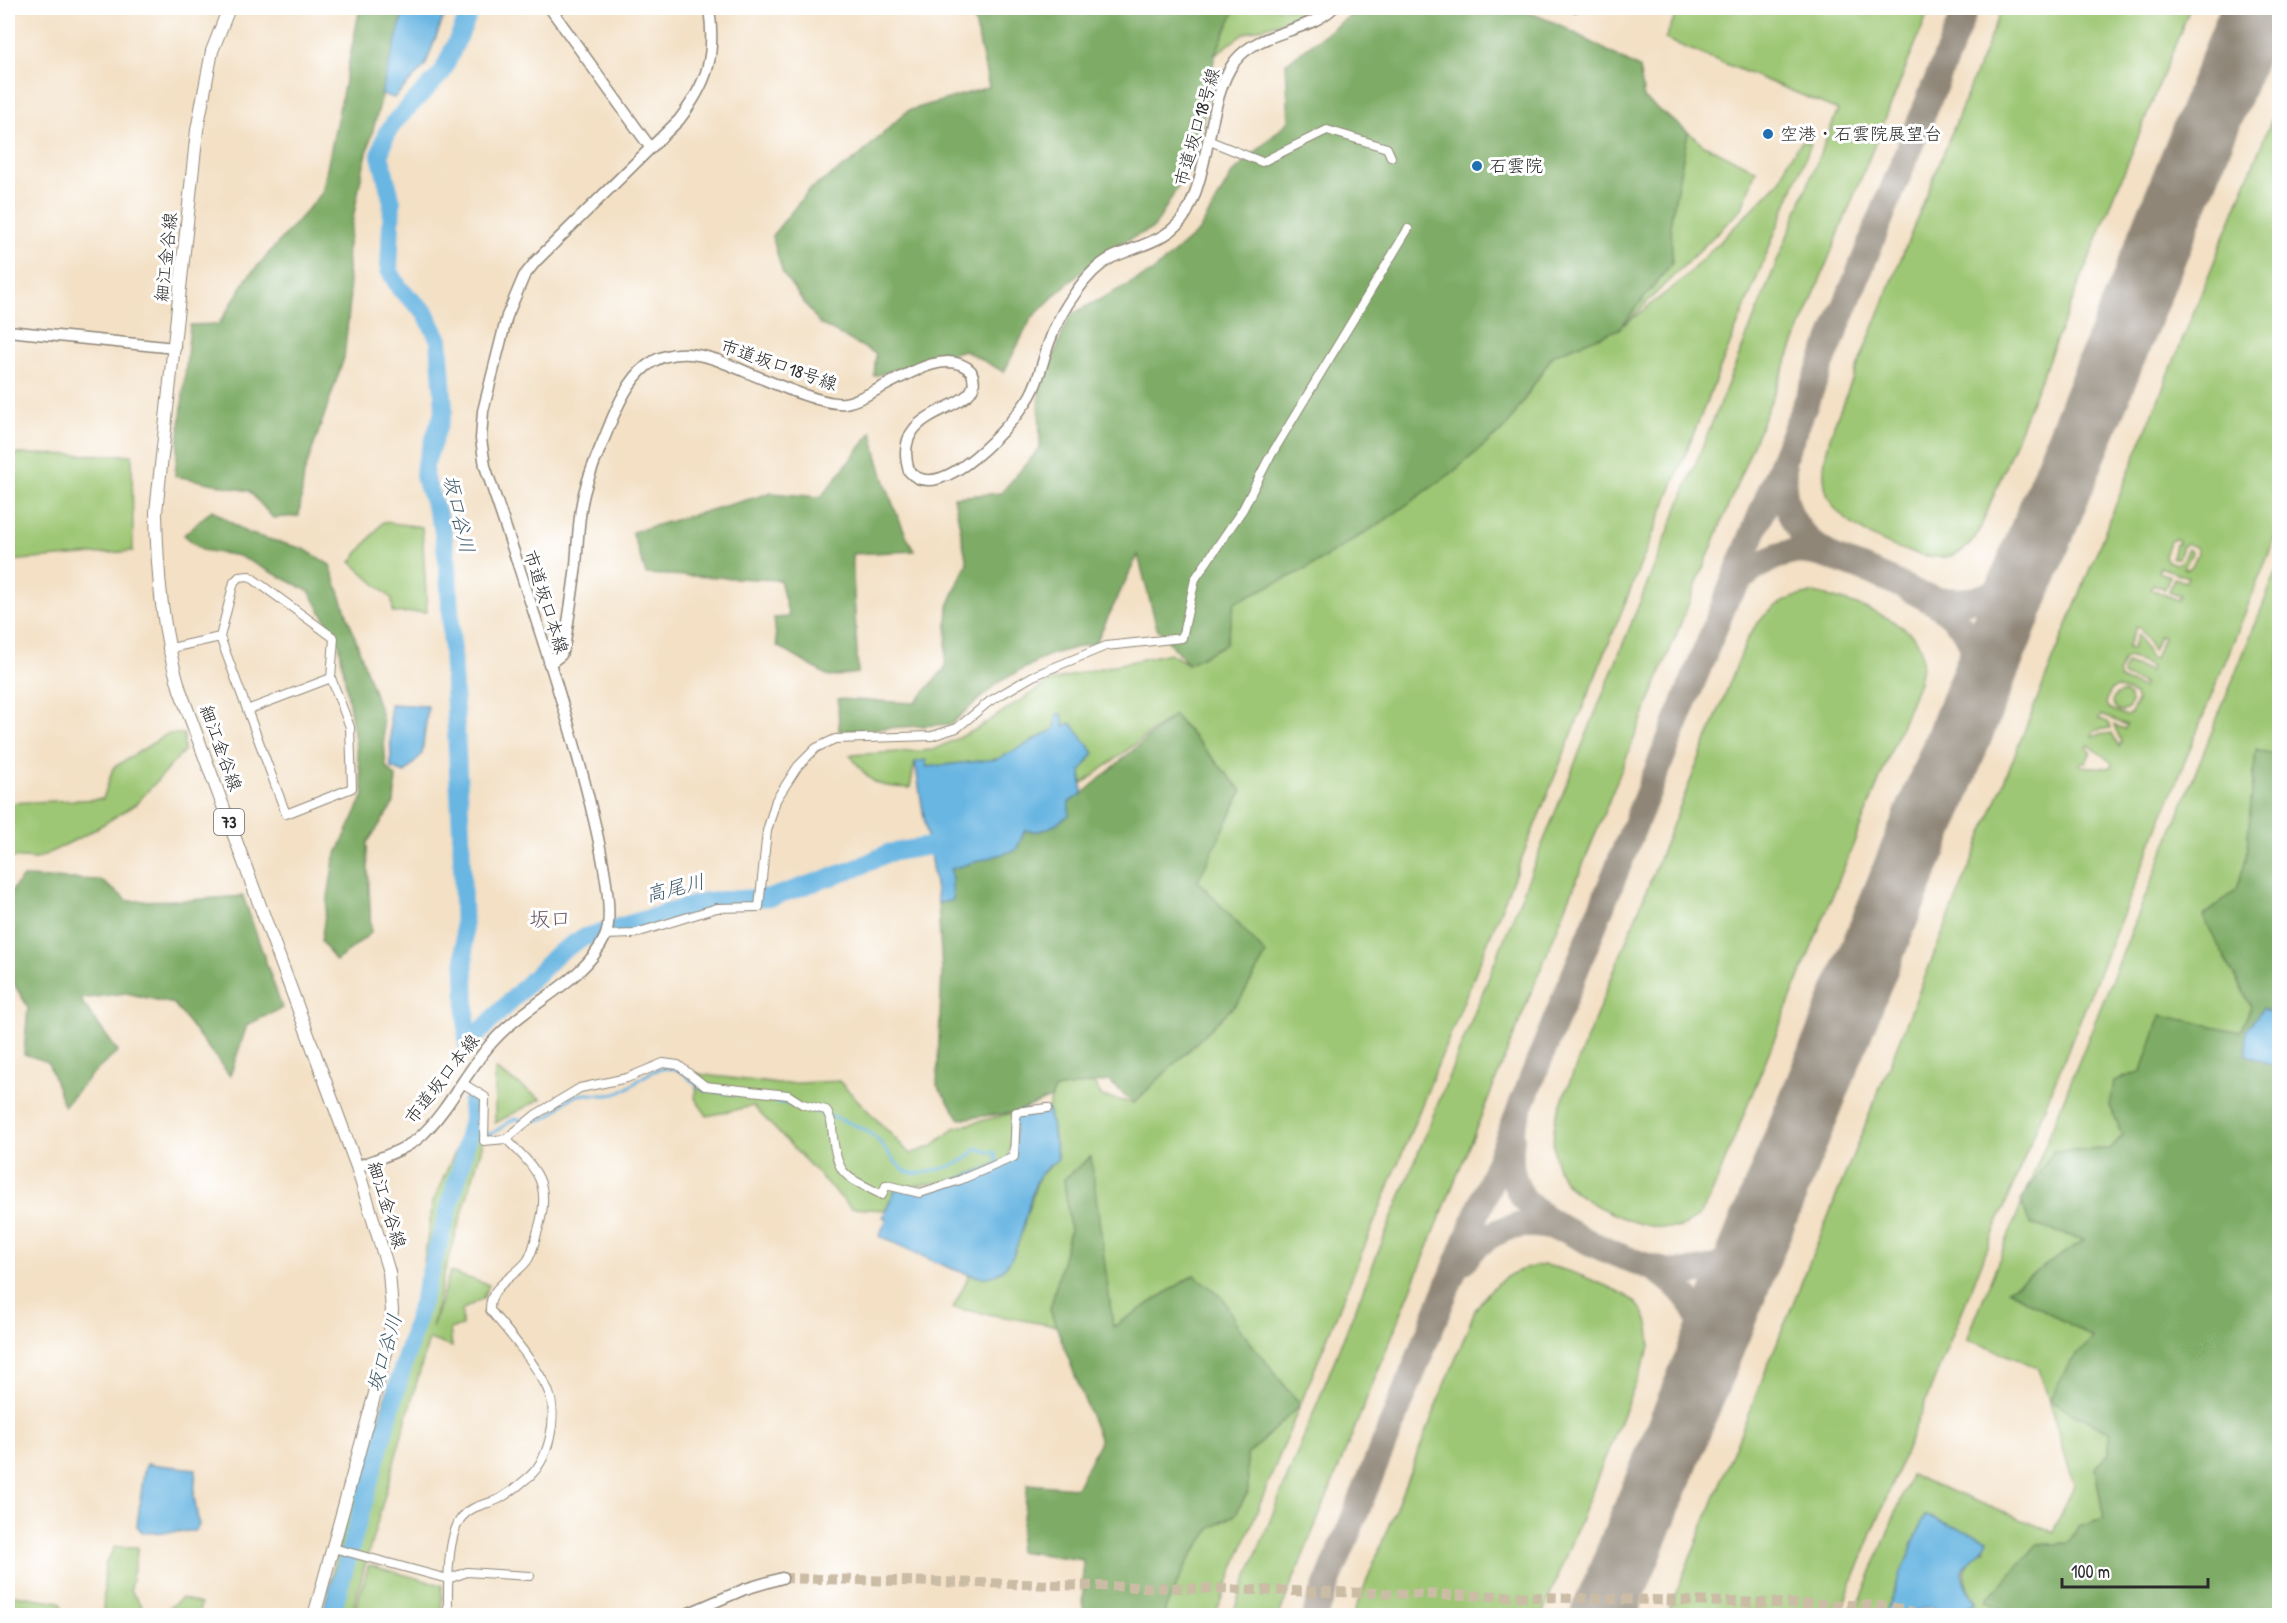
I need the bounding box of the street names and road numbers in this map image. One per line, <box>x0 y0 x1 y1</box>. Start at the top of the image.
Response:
street label: 市道坂口18号線 <box>1168 65 1225 189</box>
street label: 細江金谷線 <box>148 211 183 303</box>
street label: 市道坂口18号線 <box>717 333 841 396</box>
street label: 市道坂口本線 <box>518 547 575 657</box>
street label: 細江金谷線 <box>194 701 249 794</box>
road number: 73 <box>214 809 244 835</box>
street label: 市道坂口本線 <box>399 1028 485 1129</box>
street label: 細江金谷線 <box>362 1158 413 1252</box>

